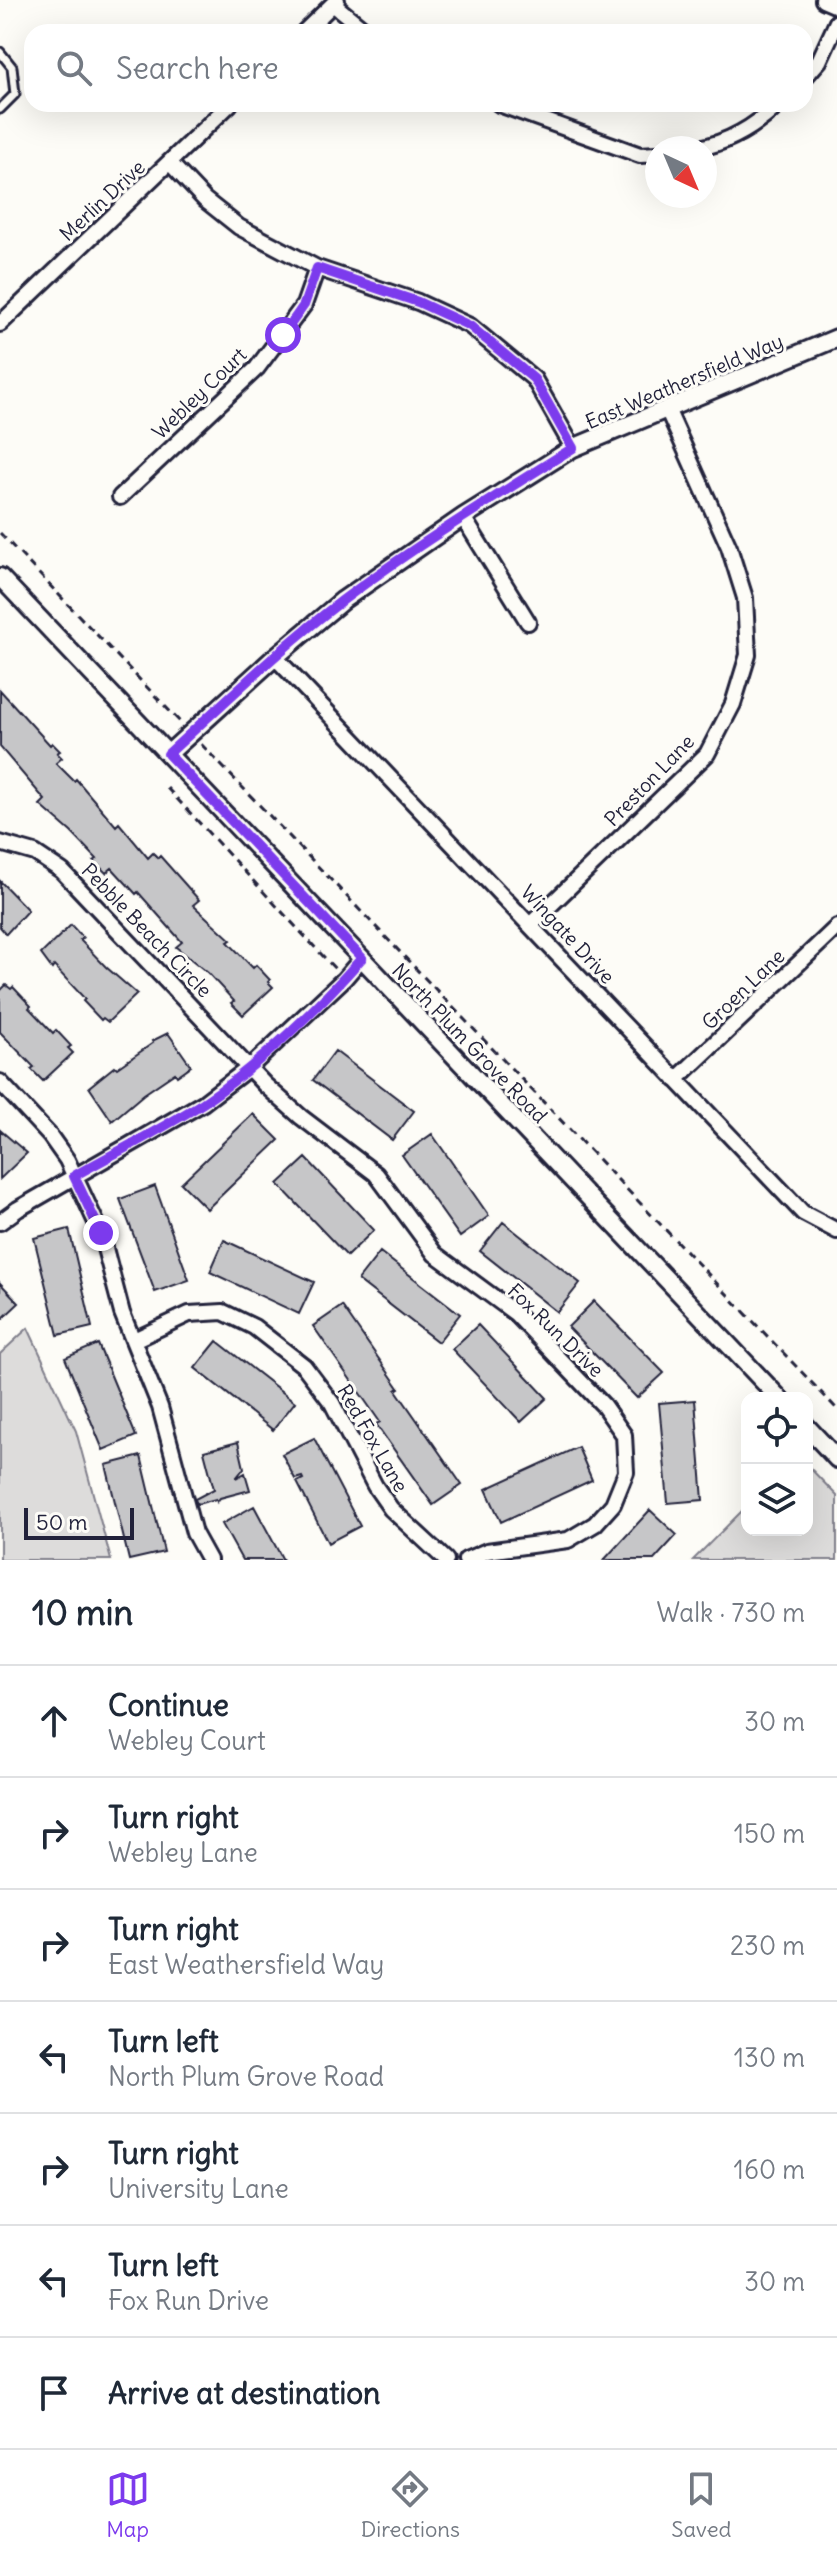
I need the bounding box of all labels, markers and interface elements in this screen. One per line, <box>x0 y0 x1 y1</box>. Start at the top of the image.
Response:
search box <box>24 24 813 112</box>
icon: search <box>52 46 96 90</box>
text: Search here <box>116 49 279 87</box>
north arrow <box>645 136 717 208</box>
street label: Merlin Drive <box>54 154 150 246</box>
route start <box>265 317 301 353</box>
street label: East Weathersfield Way <box>581 328 787 434</box>
street label: Webley Court <box>147 342 252 444</box>
street label: Preston Lane <box>599 729 699 831</box>
street label: Pebble Beach Circle <box>77 858 217 1002</box>
street label: Wingate Drive <box>516 879 620 989</box>
street label: Groen Lane <box>696 943 790 1035</box>
street label: North Plum Grove Road <box>387 958 553 1128</box>
route end <box>83 1215 119 1251</box>
street label: Fox Run Drive <box>503 1278 609 1382</box>
street label: Red Fox Lane <box>332 1380 414 1496</box>
map controls <box>741 1392 813 1536</box>
button: locate <box>741 1392 813 1464</box>
button: layers <box>741 1464 813 1536</box>
scale bar <box>24 1504 134 1540</box>
text: 50 m <box>36 1508 88 1536</box>
text: 10 min <box>32 1591 133 1634</box>
text: Walk · 730 m <box>657 1596 805 1629</box>
text: Continue <box>108 1686 229 1724</box>
icon: ahead <box>32 1699 76 1743</box>
text: 30 m <box>744 1705 805 1738</box>
text: Webley Court <box>108 1724 266 1757</box>
text: Turn right <box>108 1798 239 1836</box>
icon: right <box>32 1811 76 1855</box>
text: 150 m <box>734 1817 805 1850</box>
text: Webley Lane <box>108 1836 258 1869</box>
text: Turn right <box>108 1910 239 1948</box>
icon: right <box>32 1923 76 1967</box>
text: 230 m <box>730 1929 805 1962</box>
text: East Weathersfield Way <box>108 1948 384 1981</box>
text: Turn left <box>108 2022 219 2060</box>
icon: left <box>32 2035 76 2079</box>
text: 130 m <box>734 2041 805 2074</box>
text: North Plum Grove Road <box>108 2060 384 2093</box>
text: Turn right <box>108 2134 239 2172</box>
icon: right <box>32 2147 76 2191</box>
text: 160 m <box>734 2153 805 2186</box>
text: University Lane <box>108 2172 289 2205</box>
text: Turn left <box>108 2246 219 2284</box>
icon: left <box>32 2259 76 2303</box>
text: 30 m <box>744 2265 805 2298</box>
text: Fox Run Drive <box>108 2284 269 2317</box>
icon: arrive <box>32 2371 76 2415</box>
text: Arrive at destination <box>108 2374 380 2412</box>
tab: Map <box>106 2467 150 2543</box>
tab: Directions <box>361 2467 460 2543</box>
tab: Saved <box>671 2467 731 2543</box>

